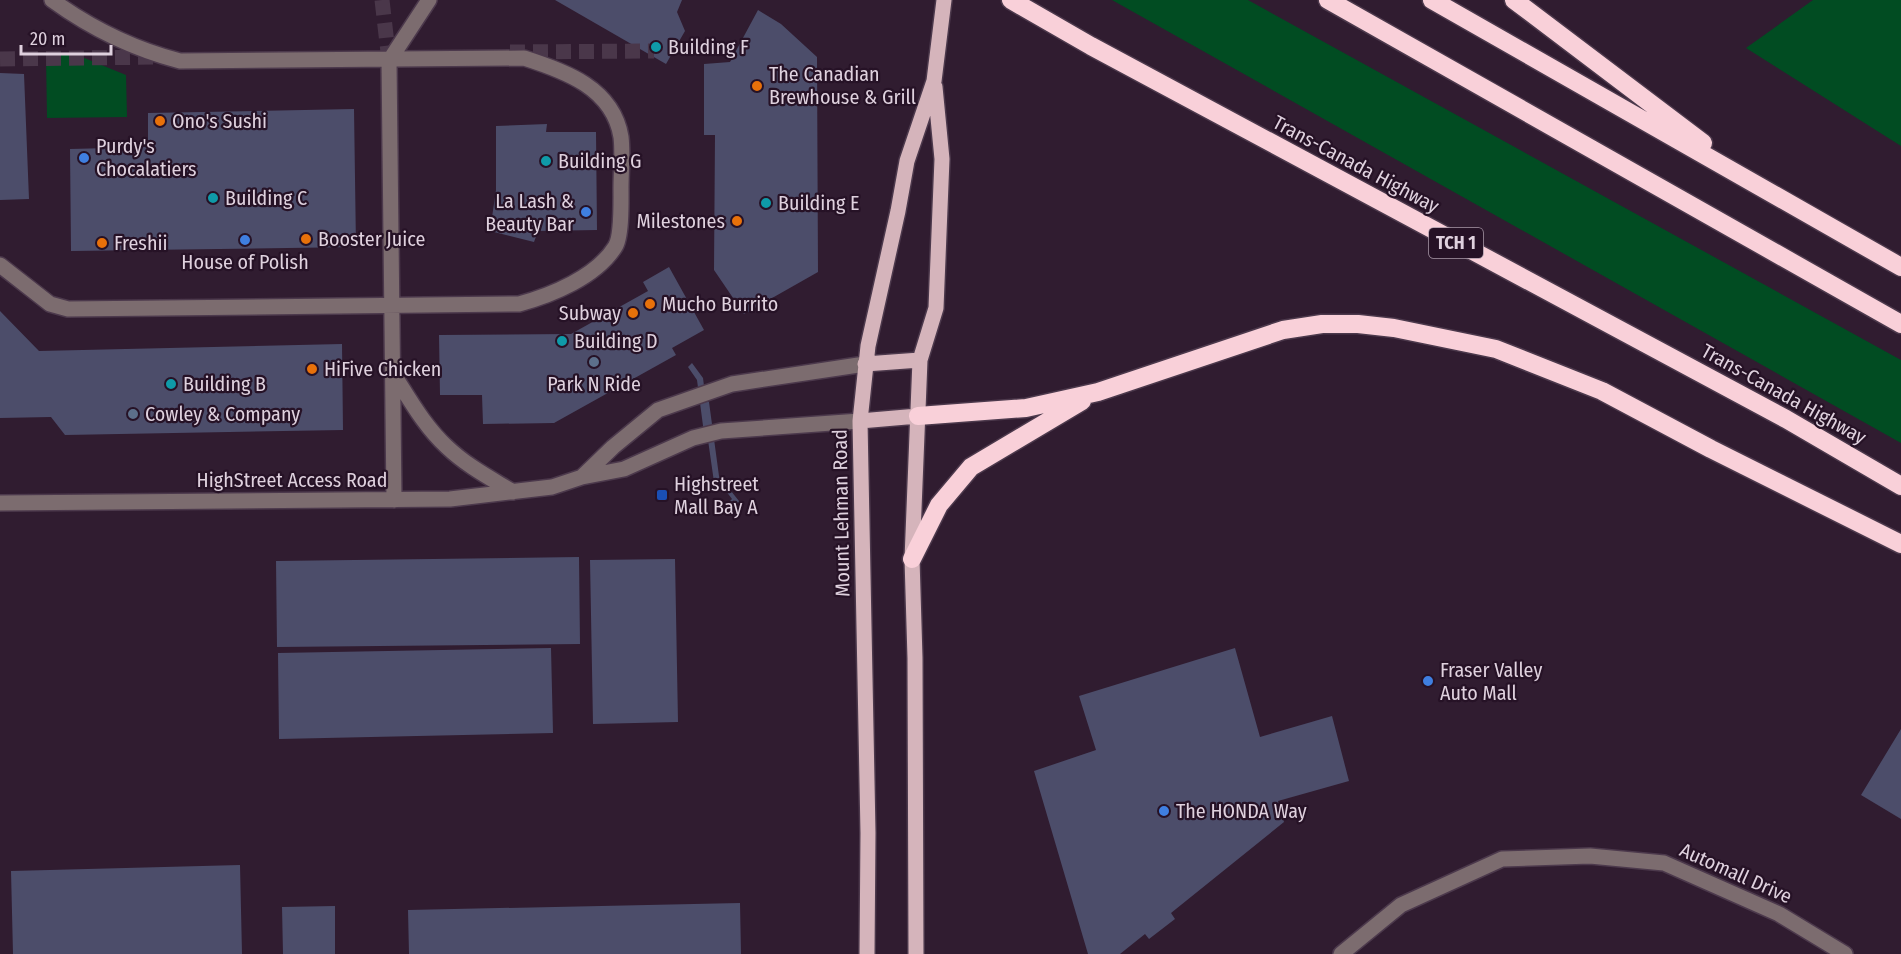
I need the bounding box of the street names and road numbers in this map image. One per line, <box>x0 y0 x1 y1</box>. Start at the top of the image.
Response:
street label: Trans-Canada Highway <box>1269 110 1443 218</box>
road number: TCH 1 <box>1429 228 1483 258</box>
street label: Trans-Canada Highway <box>1697 339 1871 449</box>
street label: Mount Lehman Road <box>828 429 854 597</box>
street label: HighStreet Access Road <box>197 468 387 492</box>
street label: Automall Drive <box>1676 838 1796 908</box>

